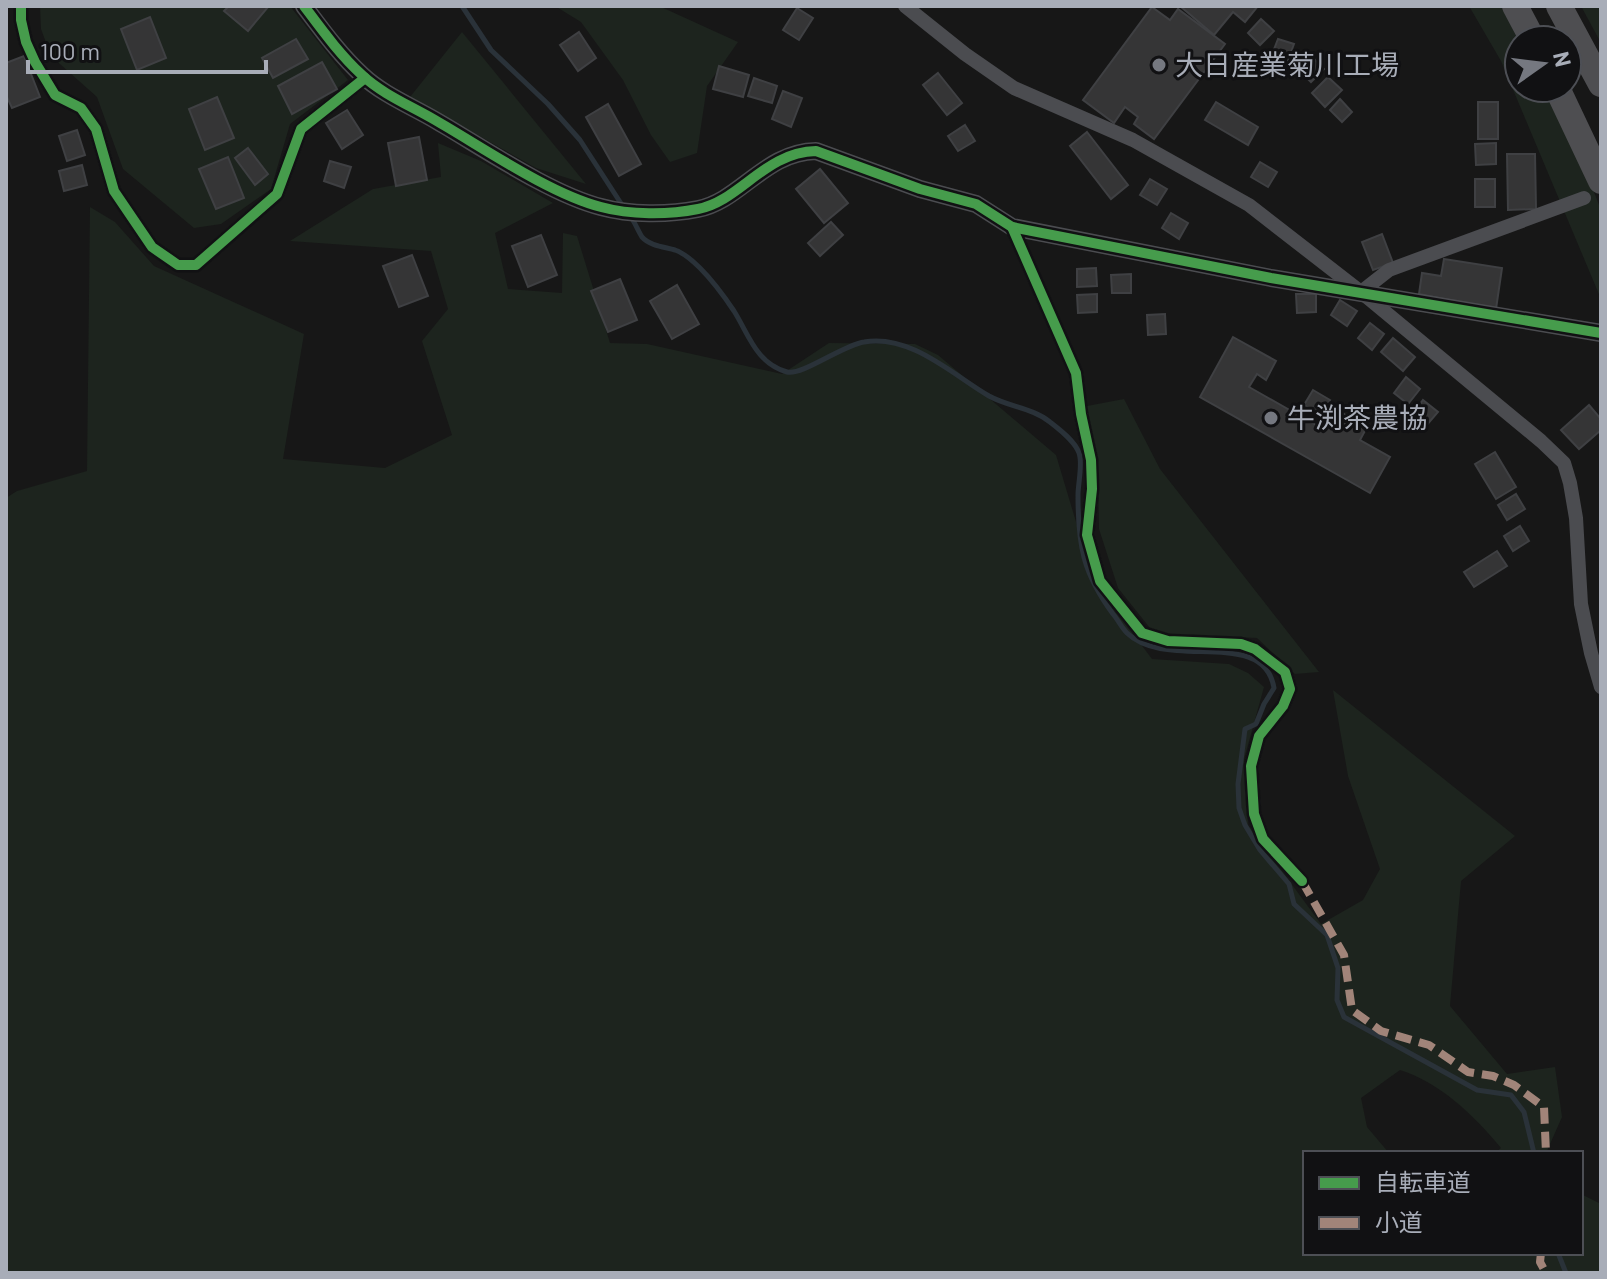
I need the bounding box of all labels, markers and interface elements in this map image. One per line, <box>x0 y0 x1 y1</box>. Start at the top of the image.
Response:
scale bar <box>28 24 266 74</box>
north arrow <box>1503 24 1583 104</box>
text: 100 m <box>40 36 100 65</box>
place label: 大日産業菊川工場 <box>1175 47 1399 81</box>
text: N <box>1549 49 1578 69</box>
marker: 大日産業菊川工場 <box>1150 56 1168 74</box>
place label: 牛渕茶農協 <box>1287 400 1427 434</box>
marker: 牛渕茶農協 <box>1262 409 1280 427</box>
legend <box>1303 1151 1583 1255</box>
text: 自転車道 <box>1375 1167 1471 1196</box>
text: 小道 <box>1375 1207 1423 1236</box>

